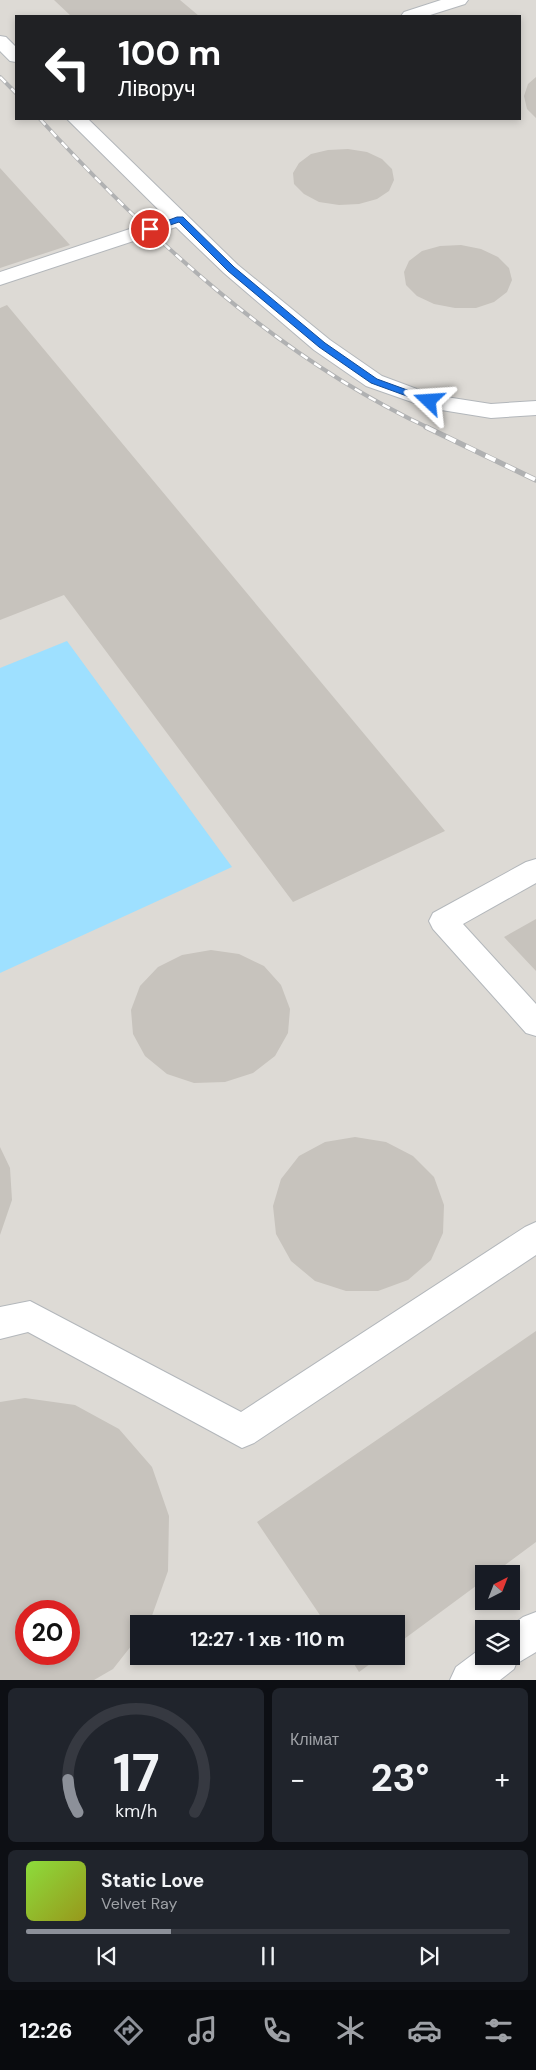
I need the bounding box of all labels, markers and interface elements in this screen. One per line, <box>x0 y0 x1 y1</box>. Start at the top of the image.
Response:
text: 100 m <box>118 30 221 76</box>
icon: left <box>35 35 100 100</box>
text: Ліворуч <box>118 74 195 103</box>
pin <box>129 208 171 250</box>
icon: arrive <box>136 215 164 243</box>
position arrow <box>402 374 454 426</box>
north arrow <box>475 1565 520 1610</box>
map controls <box>475 1565 520 1665</box>
speed limit sign: 20 <box>15 1600 80 1665</box>
button: layers <box>475 1620 520 1665</box>
text: 12:27 · 1 хв · 110 m <box>190 1627 345 1652</box>
text: Клімат <box>290 1729 339 1750</box>
text: 17 <box>113 1739 159 1807</box>
text: 23° <box>371 1753 429 1803</box>
text: − <box>290 1761 305 1798</box>
text: + <box>495 1761 510 1798</box>
text: km/h <box>115 1799 157 1823</box>
text: Static Love <box>101 1868 204 1893</box>
text: Velvet Ray <box>101 1893 177 1914</box>
icon: previous <box>93 1942 121 1970</box>
icon: pause <box>254 1942 282 1970</box>
icon: next <box>415 1942 443 1970</box>
icon: directions <box>111 2013 146 2048</box>
icon: music <box>185 2013 220 2048</box>
icon: phone <box>259 2013 294 2048</box>
icon: climate <box>333 2013 368 2048</box>
icon: car <box>407 2013 442 2048</box>
icon: filters <box>481 2013 516 2048</box>
text: 12:26 <box>20 2016 72 2045</box>

